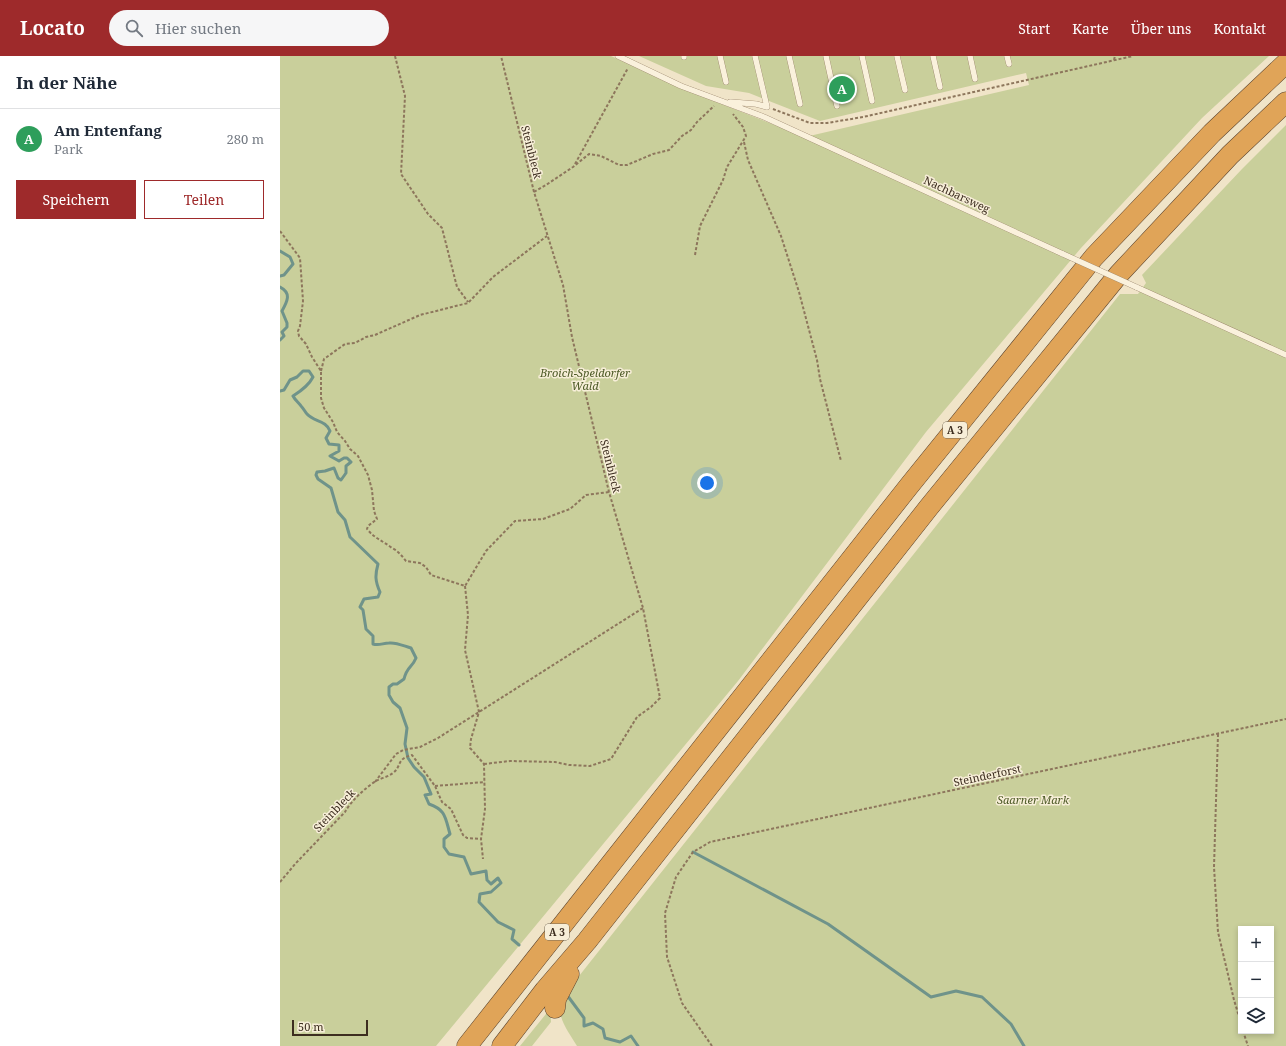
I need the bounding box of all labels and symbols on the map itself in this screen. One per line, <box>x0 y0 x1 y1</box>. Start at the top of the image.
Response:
pin: A <box>829 74 855 104</box>
street label: Steinbleck <box>518 124 546 181</box>
street label: Nachbarsweg <box>921 172 993 216</box>
park label: Broich-Speldorfer Wald <box>539 365 631 393</box>
road number: A 3 <box>943 422 967 438</box>
street label: Steinbleck <box>597 438 625 495</box>
your location <box>697 473 717 493</box>
street label: Steinderforst <box>952 761 1022 789</box>
street label: Steinbleck <box>310 785 359 835</box>
park label: Saarner Mark <box>997 792 1070 807</box>
road number: A 3 <box>545 924 569 940</box>
scale bar <box>292 1018 368 1037</box>

